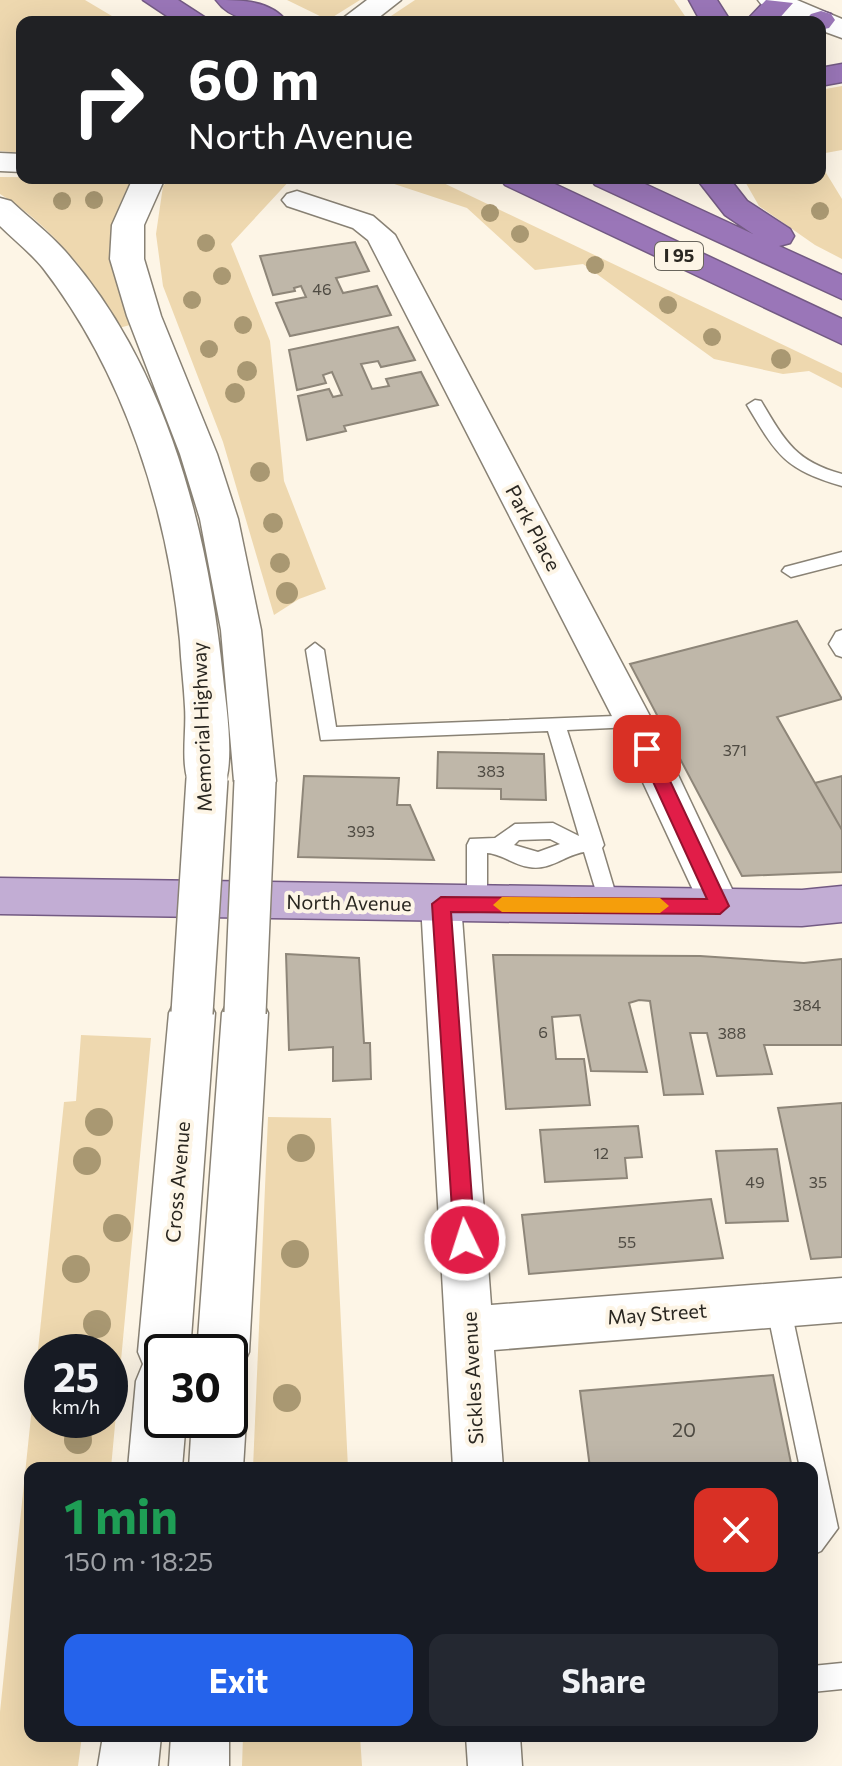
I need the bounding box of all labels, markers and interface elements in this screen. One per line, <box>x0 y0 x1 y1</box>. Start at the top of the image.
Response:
text: 60 m <box>188 43 319 112</box>
icon: right <box>56 48 160 152</box>
text: North Avenue <box>188 112 413 156</box>
road number: I 95 <box>655 242 703 270</box>
house number: 46 <box>312 279 332 298</box>
street label: Park Place <box>501 480 567 575</box>
street label: Memorial Highway <box>186 642 216 812</box>
pin <box>613 715 681 783</box>
icon: arrive <box>625 727 669 771</box>
house number: 371 <box>723 740 747 759</box>
house number: 383 <box>477 761 505 780</box>
house number: 393 <box>347 821 375 840</box>
street label: North Avenue <box>286 889 412 915</box>
house number: 384 <box>793 995 822 1014</box>
house number: 6 <box>538 1022 548 1041</box>
house number: 388 <box>718 1023 746 1042</box>
street label: Cross Avenue <box>160 1120 194 1244</box>
house number: 12 <box>593 1143 609 1162</box>
house number: 49 <box>745 1172 765 1191</box>
house number: 35 <box>809 1172 827 1191</box>
position arrow <box>423 1198 507 1282</box>
house number: 55 <box>618 1232 636 1251</box>
street label: May Street <box>606 1298 708 1328</box>
street label: Sickles Avenue <box>457 1311 487 1445</box>
speed limit sign: 30 <box>144 1334 248 1438</box>
text: 25 <box>53 1351 99 1400</box>
text: km/h <box>52 1394 100 1418</box>
house number: 20 <box>672 1417 696 1441</box>
text: 1 min <box>64 1485 178 1544</box>
button: close <box>694 1488 778 1572</box>
text: 150 m · 18:25 <box>64 1545 213 1576</box>
button: Exit <box>64 1634 413 1726</box>
button: Share <box>429 1634 778 1726</box>

